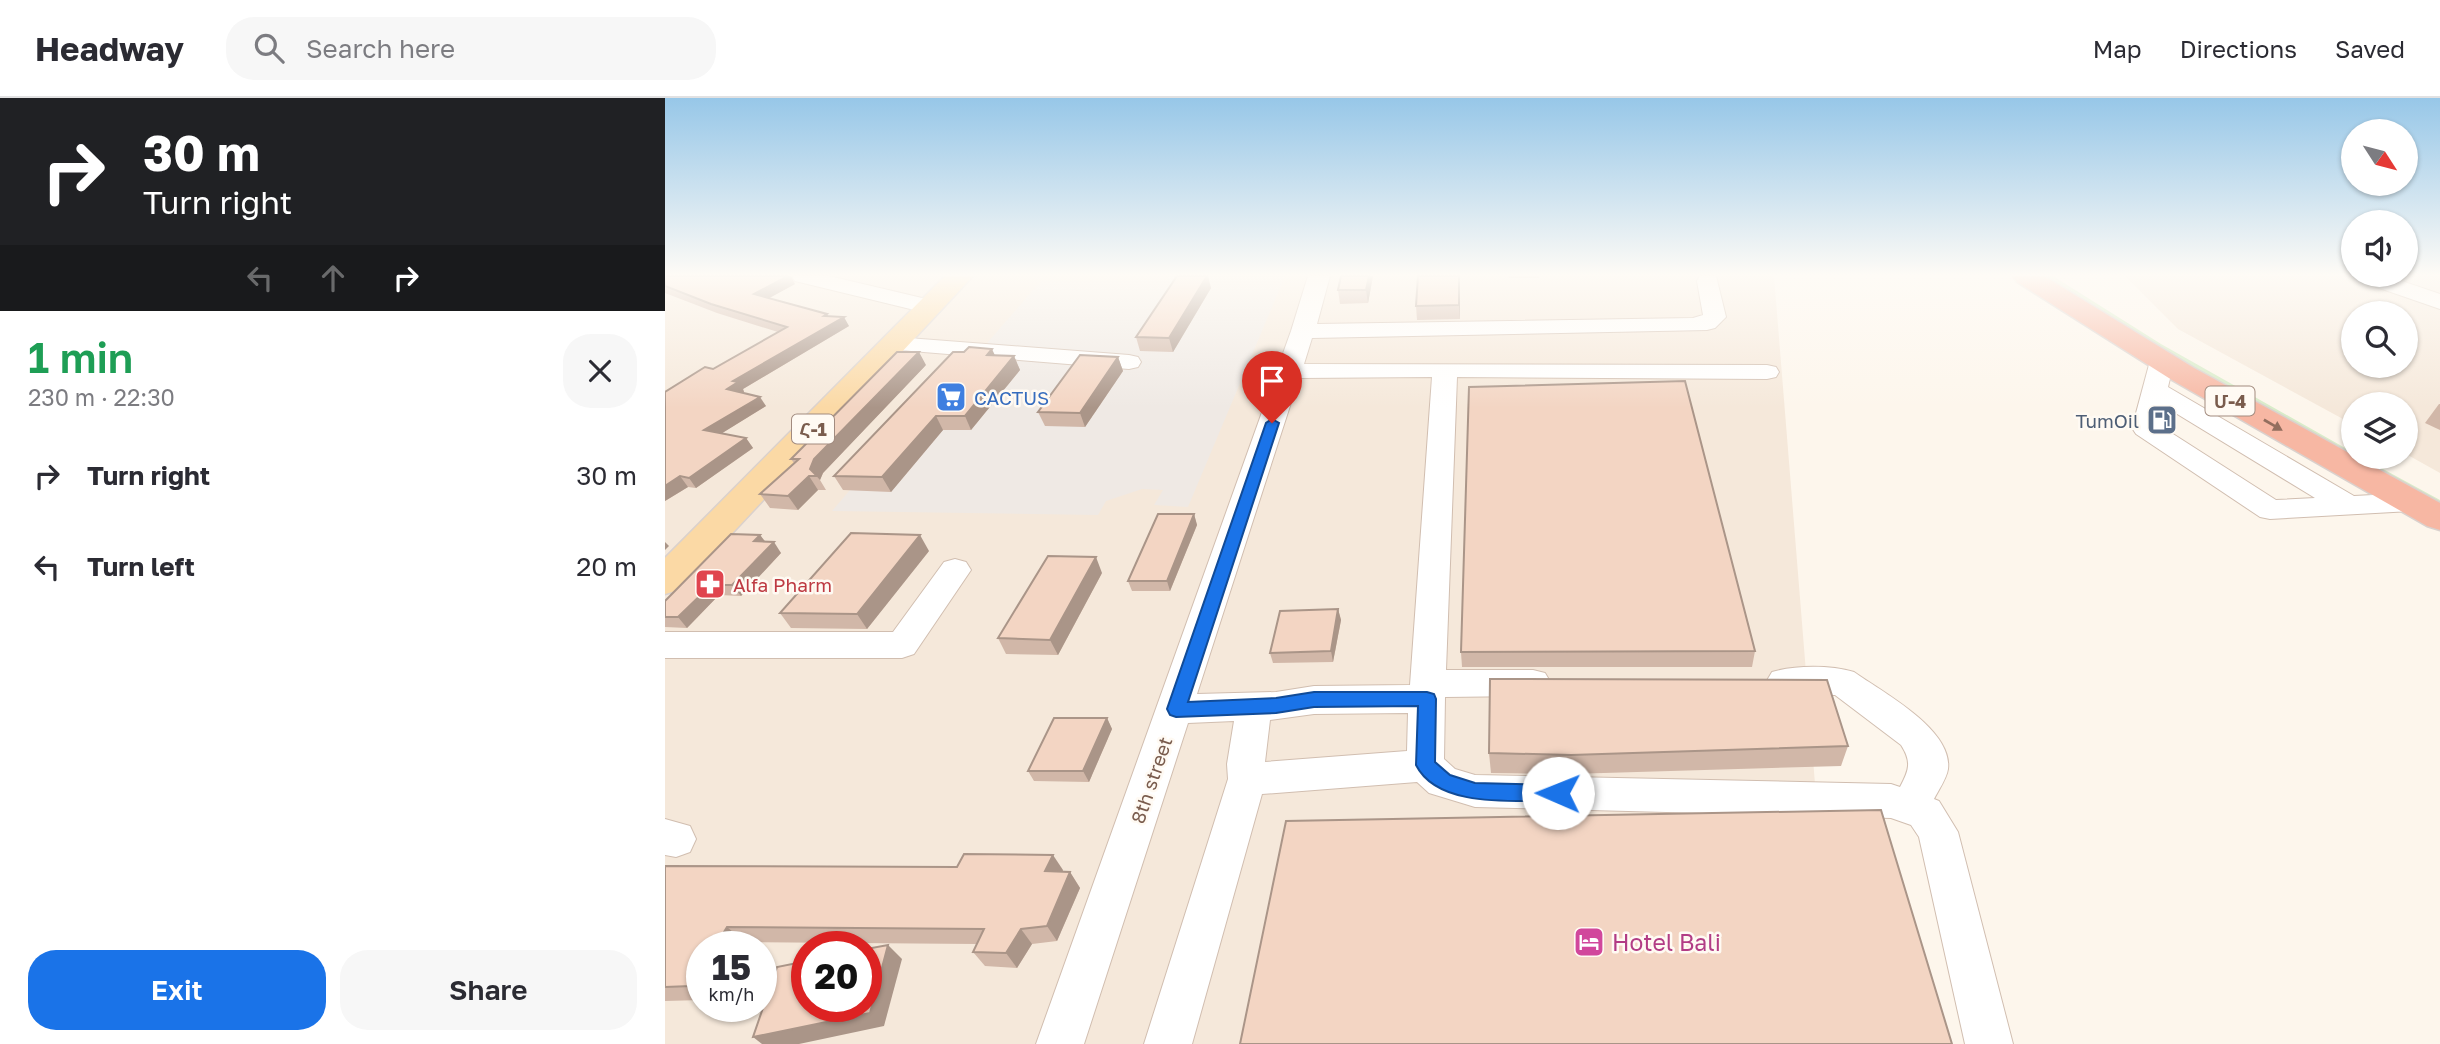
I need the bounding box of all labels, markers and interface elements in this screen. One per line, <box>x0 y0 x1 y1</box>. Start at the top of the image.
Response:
search box <box>226 17 716 80</box>
text: Headway <box>35 29 184 68</box>
icon: search <box>250 29 288 67</box>
text: Search here <box>306 33 455 64</box>
text: Map <box>2093 34 2142 63</box>
text: Directions <box>2180 34 2297 63</box>
text: Saved <box>2335 34 2405 63</box>
north arrow <box>2341 119 2419 196</box>
map controls <box>2341 119 2418 469</box>
text: 30 m <box>143 123 260 182</box>
icon: right <box>28 126 119 217</box>
text: Turn right <box>143 183 292 221</box>
button: sound <box>2341 210 2418 287</box>
icon: left <box>241 259 279 297</box>
icon: ahead <box>314 259 352 297</box>
icon: right <box>387 259 425 297</box>
button: search <box>2341 301 2418 378</box>
text: 1 min <box>28 332 133 382</box>
button: close <box>563 334 637 408</box>
pin <box>1242 351 1302 423</box>
icon: arrive <box>1253 362 1291 400</box>
supermarket icon: CACTUS <box>934 380 968 414</box>
text: 230 m · 22:30 <box>28 383 175 411</box>
place label: CACTUS <box>974 386 1049 409</box>
road number: Մ-4 <box>2205 386 2255 416</box>
button: layers <box>2341 392 2418 469</box>
fuel station icon: TumOil <box>2145 403 2179 437</box>
place label: TumOil <box>2075 409 2139 432</box>
road number: Հ-1 <box>792 414 834 444</box>
one-way arrow <box>2263 419 2282 431</box>
icon: right <box>28 457 66 495</box>
text: Turn right <box>87 460 210 491</box>
text: 30 m <box>576 460 637 491</box>
icon: left <box>28 548 66 586</box>
text: Turn left <box>87 551 195 582</box>
text: 20 m <box>576 551 637 582</box>
pharmacy icon: Alfa Pharm <box>693 567 727 601</box>
place label: Alfa Pharm <box>733 573 832 596</box>
street label: 8th street <box>1125 734 1177 826</box>
position arrow <box>1521 756 1595 830</box>
hotel icon: Hotel Bali <box>1572 925 1606 959</box>
place label: Hotel Bali <box>1612 928 1721 956</box>
speed limit sign: 20 <box>791 931 882 1022</box>
text: 15 <box>712 946 751 988</box>
button: Exit <box>28 950 326 1030</box>
button: Share <box>340 950 637 1030</box>
text: km/h <box>709 983 754 1005</box>

